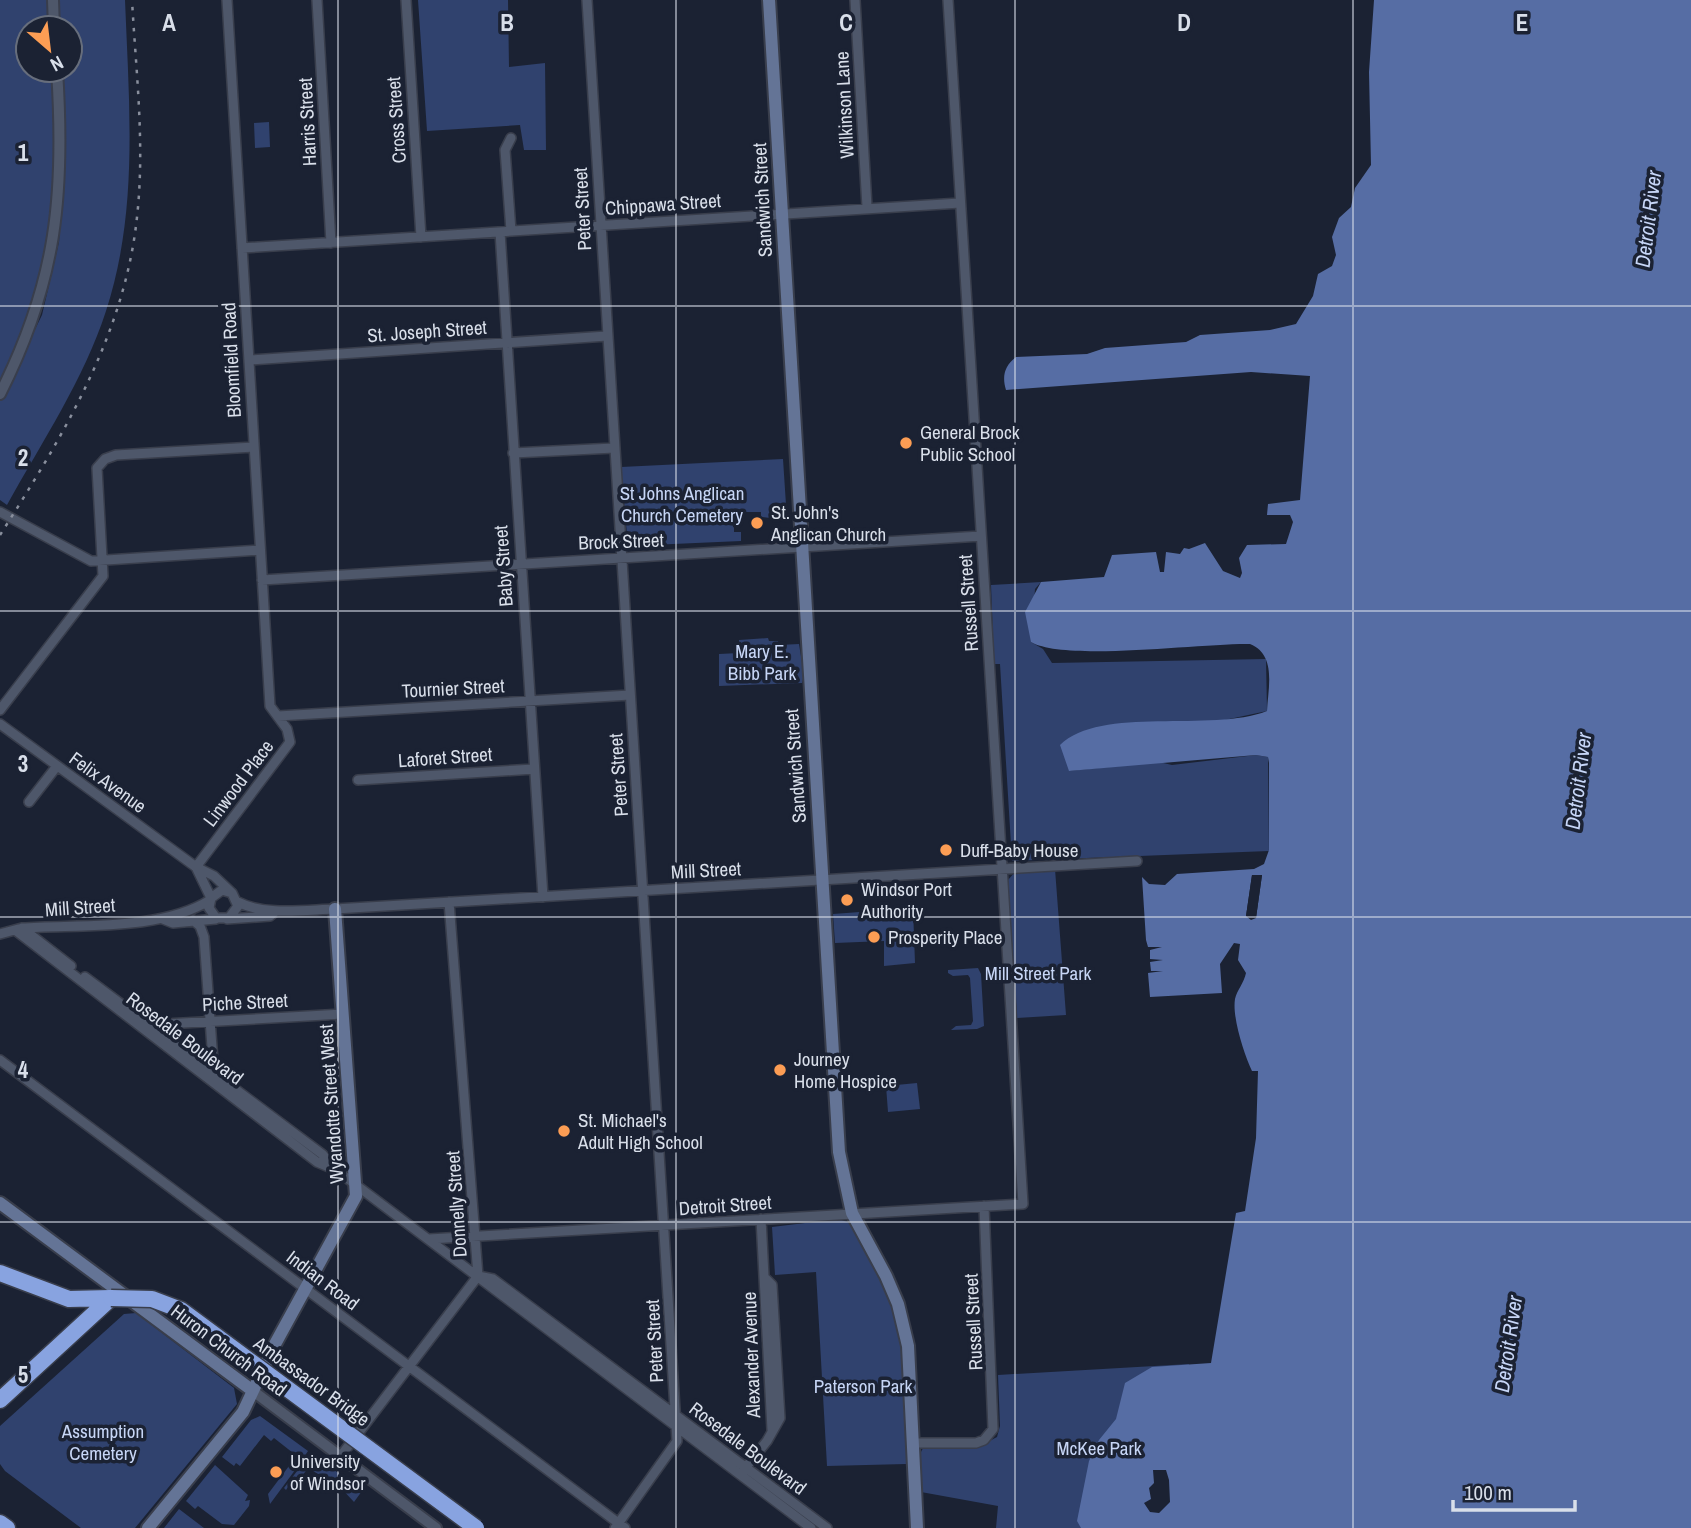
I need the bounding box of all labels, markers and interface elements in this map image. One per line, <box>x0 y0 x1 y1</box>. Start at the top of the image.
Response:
text: A <box>162 7 176 38</box>
text: B <box>500 7 514 38</box>
text: C <box>839 7 853 38</box>
text: D <box>1177 7 1191 38</box>
text: E <box>1516 7 1528 38</box>
north arrow <box>14 14 84 84</box>
text: N <box>46 50 68 78</box>
street label: Wilkinson Lane <box>828 51 860 159</box>
street label: Cross Street <box>380 75 412 164</box>
street label: Harris Street <box>292 77 322 167</box>
text: 1 <box>18 137 29 168</box>
street label: Sandwich Street <box>746 142 778 258</box>
street label: Peter Street <box>567 166 597 251</box>
water label: Detroit River <box>1628 168 1668 269</box>
street label: Chippawa Street <box>604 187 722 221</box>
street label: Bloomfield Road <box>215 302 247 418</box>
street label: St. Joseph Street <box>366 314 488 348</box>
place label: General Brock Public School <box>920 419 1020 467</box>
marker: General Brock Public School <box>898 435 914 451</box>
text: 2 <box>18 442 28 473</box>
park label: St Johns Anglican Church Cemetery <box>620 480 744 528</box>
place label: St. John's Anglican Church <box>770 499 886 547</box>
marker: St. John's Anglican Church <box>749 515 765 531</box>
street label: Baby Street <box>487 524 519 608</box>
street label: Brock Street <box>578 526 665 555</box>
street label: Russell Street <box>952 553 984 652</box>
park label: Mary E. Bibb Park <box>728 638 796 686</box>
street label: Tournier Street <box>401 672 506 704</box>
street label: Sandwich Street <box>778 707 812 824</box>
water label: Detroit River <box>1558 730 1598 831</box>
street label: Peter Street <box>602 732 634 817</box>
street label: Linwood Place <box>197 734 279 832</box>
street label: Laforet Street <box>397 741 494 773</box>
street label: Felix Avenue <box>64 745 152 819</box>
text: 3 <box>18 748 28 779</box>
place label: Duff-Baby House <box>960 837 1078 863</box>
marker: Duff-Baby House <box>938 842 954 858</box>
street label: Mill Street <box>670 855 742 885</box>
place label: Windsor Port Authority <box>860 876 953 924</box>
street label: Mill Street <box>44 892 117 922</box>
marker: Windsor Port Authority <box>839 892 855 908</box>
place label: Prosperity Place <box>888 924 1002 950</box>
marker: Prosperity Place <box>866 929 882 945</box>
park label: Mill Street Park <box>985 960 1091 986</box>
street label: Rosedale Boulevard <box>121 985 249 1091</box>
street label: Piche Street <box>202 987 289 1017</box>
street label: Wyandotte Street West <box>312 1023 350 1185</box>
place label: Journey Home Hospice <box>794 1046 897 1094</box>
text: 4 <box>18 1054 29 1085</box>
marker: Journey Home Hospice <box>772 1062 788 1078</box>
place label: St. Michael's Adult High School <box>577 1107 703 1155</box>
marker: St. Michael's Adult High School <box>556 1123 572 1139</box>
street label: Donnelly Street <box>439 1149 473 1258</box>
street label: Detroit Street <box>678 1189 773 1221</box>
street label: Indian Road <box>281 1244 365 1316</box>
street label: Russell Street <box>957 1272 989 1371</box>
street label: Alexander Avenue <box>736 1291 766 1420</box>
water label: Detroit River <box>1487 1292 1529 1394</box>
street label: Huron Church Road <box>166 1298 292 1402</box>
street label: Peter Street <box>639 1298 669 1383</box>
street label: Ambassador Bridge <box>248 1329 375 1432</box>
text: 5 <box>18 1359 28 1390</box>
park label: Paterson Park <box>814 1373 913 1399</box>
street label: Rosedale Boulevard <box>684 1395 812 1501</box>
park label: Assumption Cemetery <box>61 1418 144 1466</box>
park label: McKee Park <box>1057 1435 1142 1461</box>
place label: University of Windsor <box>290 1448 366 1496</box>
marker: University of Windsor <box>268 1464 284 1480</box>
scale bar <box>1453 1468 1576 1512</box>
text: 100 m <box>1464 1478 1512 1507</box>

